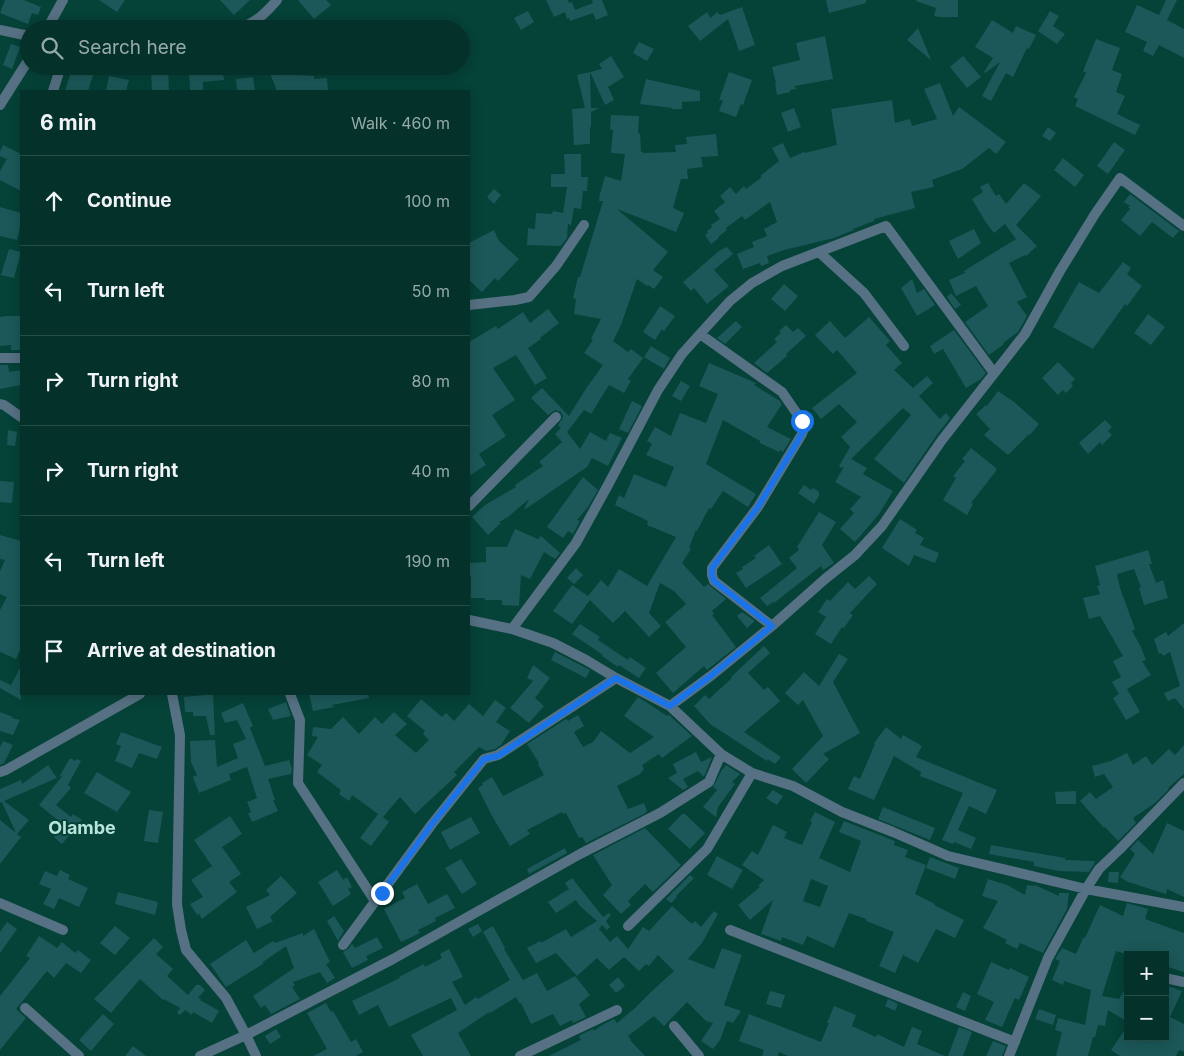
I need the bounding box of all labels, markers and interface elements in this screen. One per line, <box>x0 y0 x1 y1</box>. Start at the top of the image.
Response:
search box <box>20 20 470 75</box>
icon: search <box>38 34 66 62</box>
text: Search here <box>78 36 187 59</box>
text: 6 min <box>40 110 97 135</box>
text: Walk · 460 m <box>351 113 450 133</box>
icon: ahead <box>40 187 68 215</box>
text: Continue <box>87 189 172 212</box>
text: 100 m <box>405 191 450 211</box>
icon: left <box>40 277 68 305</box>
text: Turn left <box>87 279 165 302</box>
text: 50 m <box>412 281 450 301</box>
icon: right <box>40 367 68 395</box>
text: Turn right <box>87 369 178 392</box>
text: 80 m <box>411 371 450 391</box>
route start <box>791 410 814 433</box>
icon: right <box>40 457 68 485</box>
text: Turn right <box>87 459 178 482</box>
text: 40 m <box>411 461 450 481</box>
icon: left <box>40 547 68 575</box>
text: Turn left <box>87 549 165 572</box>
text: 190 m <box>405 551 450 571</box>
icon: arrive <box>40 637 68 665</box>
text: Arrive at destination <box>87 639 276 662</box>
district label: Olambe <box>48 817 116 838</box>
route end <box>371 882 394 905</box>
map controls <box>1124 951 1169 1041</box>
button: + <box>1124 951 1169 996</box>
button: − <box>1124 996 1169 1041</box>

